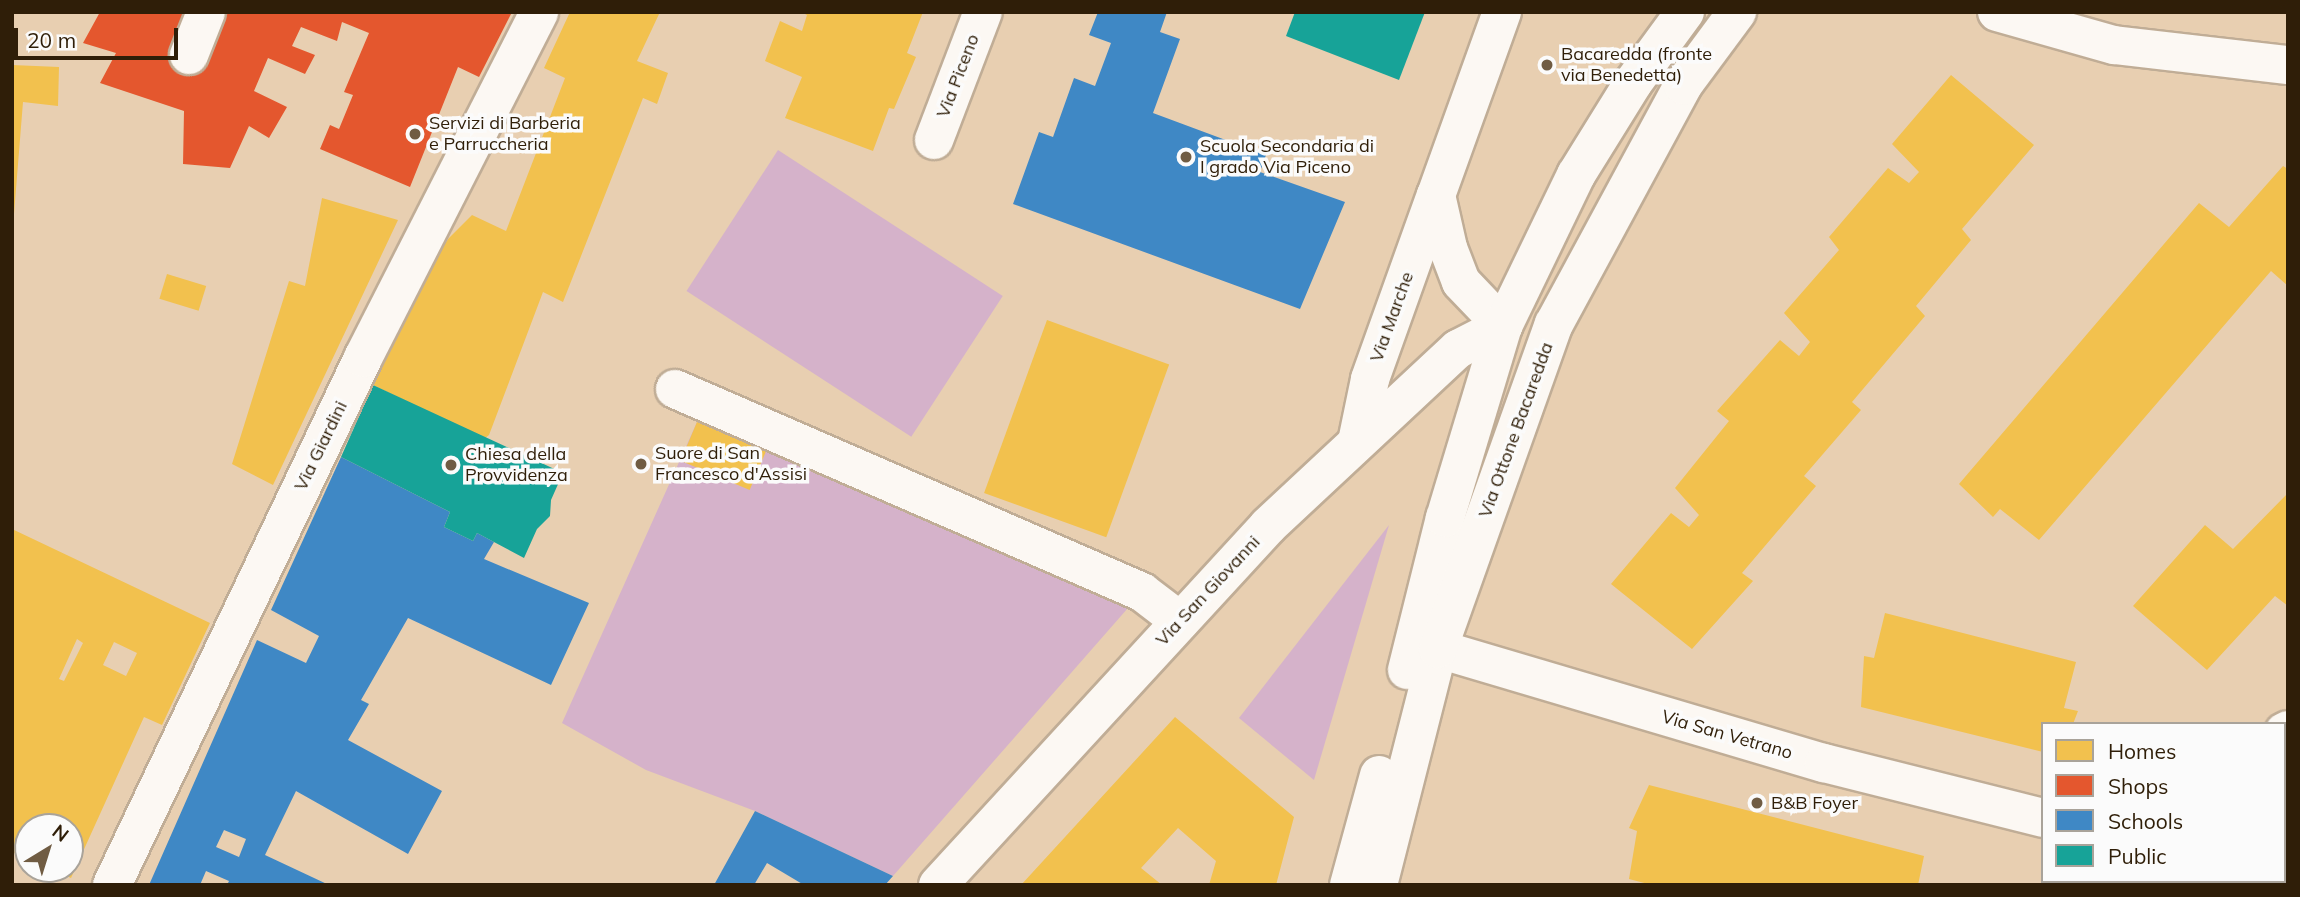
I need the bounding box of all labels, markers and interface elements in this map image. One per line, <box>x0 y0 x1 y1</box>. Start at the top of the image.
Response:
scale bar <box>18 14 182 58</box>
text: 20 m <box>27 27 76 53</box>
street label: Via Piceno <box>932 31 984 121</box>
place label: Bacaredda (fronte via Benedetta) <box>1561 44 1712 86</box>
marker: Bacaredda (fronte via Benedetta) <box>1539 57 1555 73</box>
place label: Servizi di Barberia e Parruccheria <box>429 113 581 156</box>
marker: Servizi di Barberia e Parruccheria <box>407 126 423 142</box>
place label: Scuola Secondaria di I grado Via Piceno <box>1200 136 1374 178</box>
marker: Scuola Secondaria di I grado Via Piceno <box>1178 149 1194 165</box>
street label: Via Marche <box>1366 269 1418 365</box>
street label: Via Ottone Bacaredda <box>1474 339 1558 521</box>
street label: Via Giardini <box>290 398 352 494</box>
place label: Suore di San Francesco d'Assisi <box>655 443 807 486</box>
place label: Chiesa della Provvidenza <box>465 444 568 486</box>
marker: Suore di San Francesco d'Assisi <box>633 456 649 472</box>
marker: Chiesa della Provvidenza <box>443 457 459 473</box>
street label: Via San Giovanni <box>1151 531 1265 651</box>
street label: Via San Vetrano <box>1659 706 1795 764</box>
legend <box>2041 722 2286 883</box>
text: Homes <box>2108 738 2176 764</box>
text: Shops <box>2108 773 2168 799</box>
place label: B&B Foyer <box>1771 792 1858 814</box>
marker: B&B Foyer <box>1749 795 1765 811</box>
text: Schools <box>2108 808 2183 834</box>
north arrow <box>14 813 84 883</box>
text: N <box>48 819 74 847</box>
text: Public <box>2108 843 2167 869</box>

